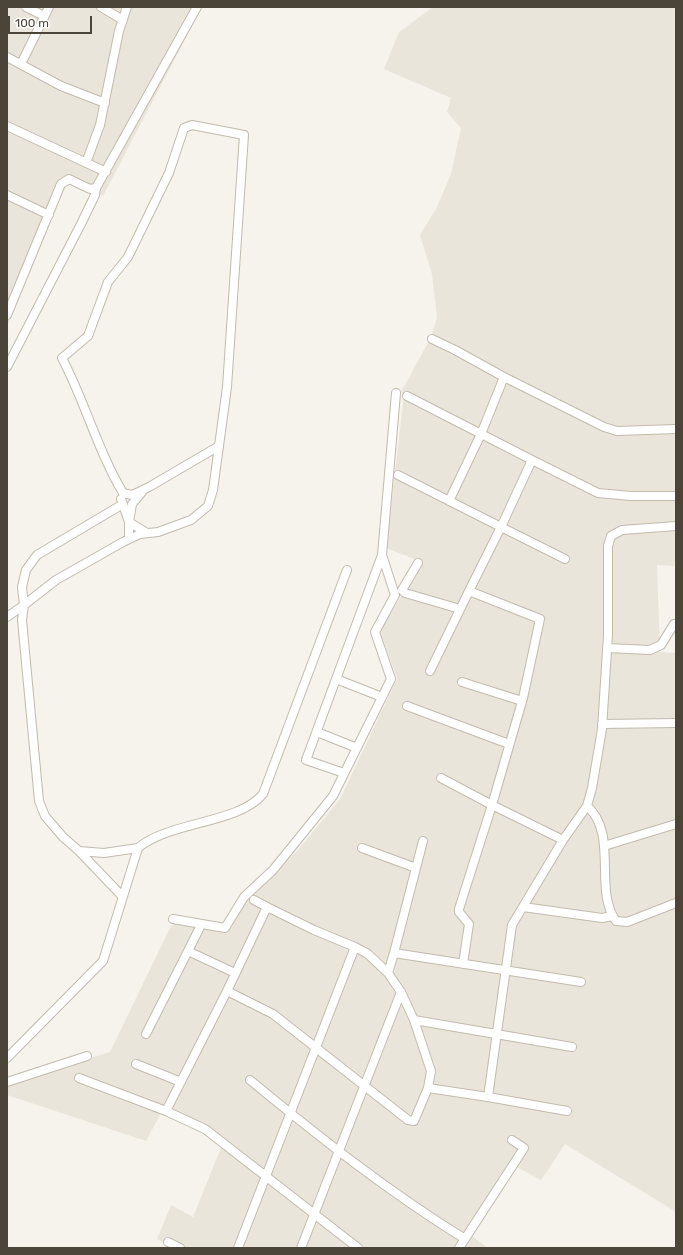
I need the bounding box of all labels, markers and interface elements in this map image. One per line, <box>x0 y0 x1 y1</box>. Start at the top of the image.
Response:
scale bar <box>10 8 94 34</box>
text: 100 m <box>15 16 49 30</box>

